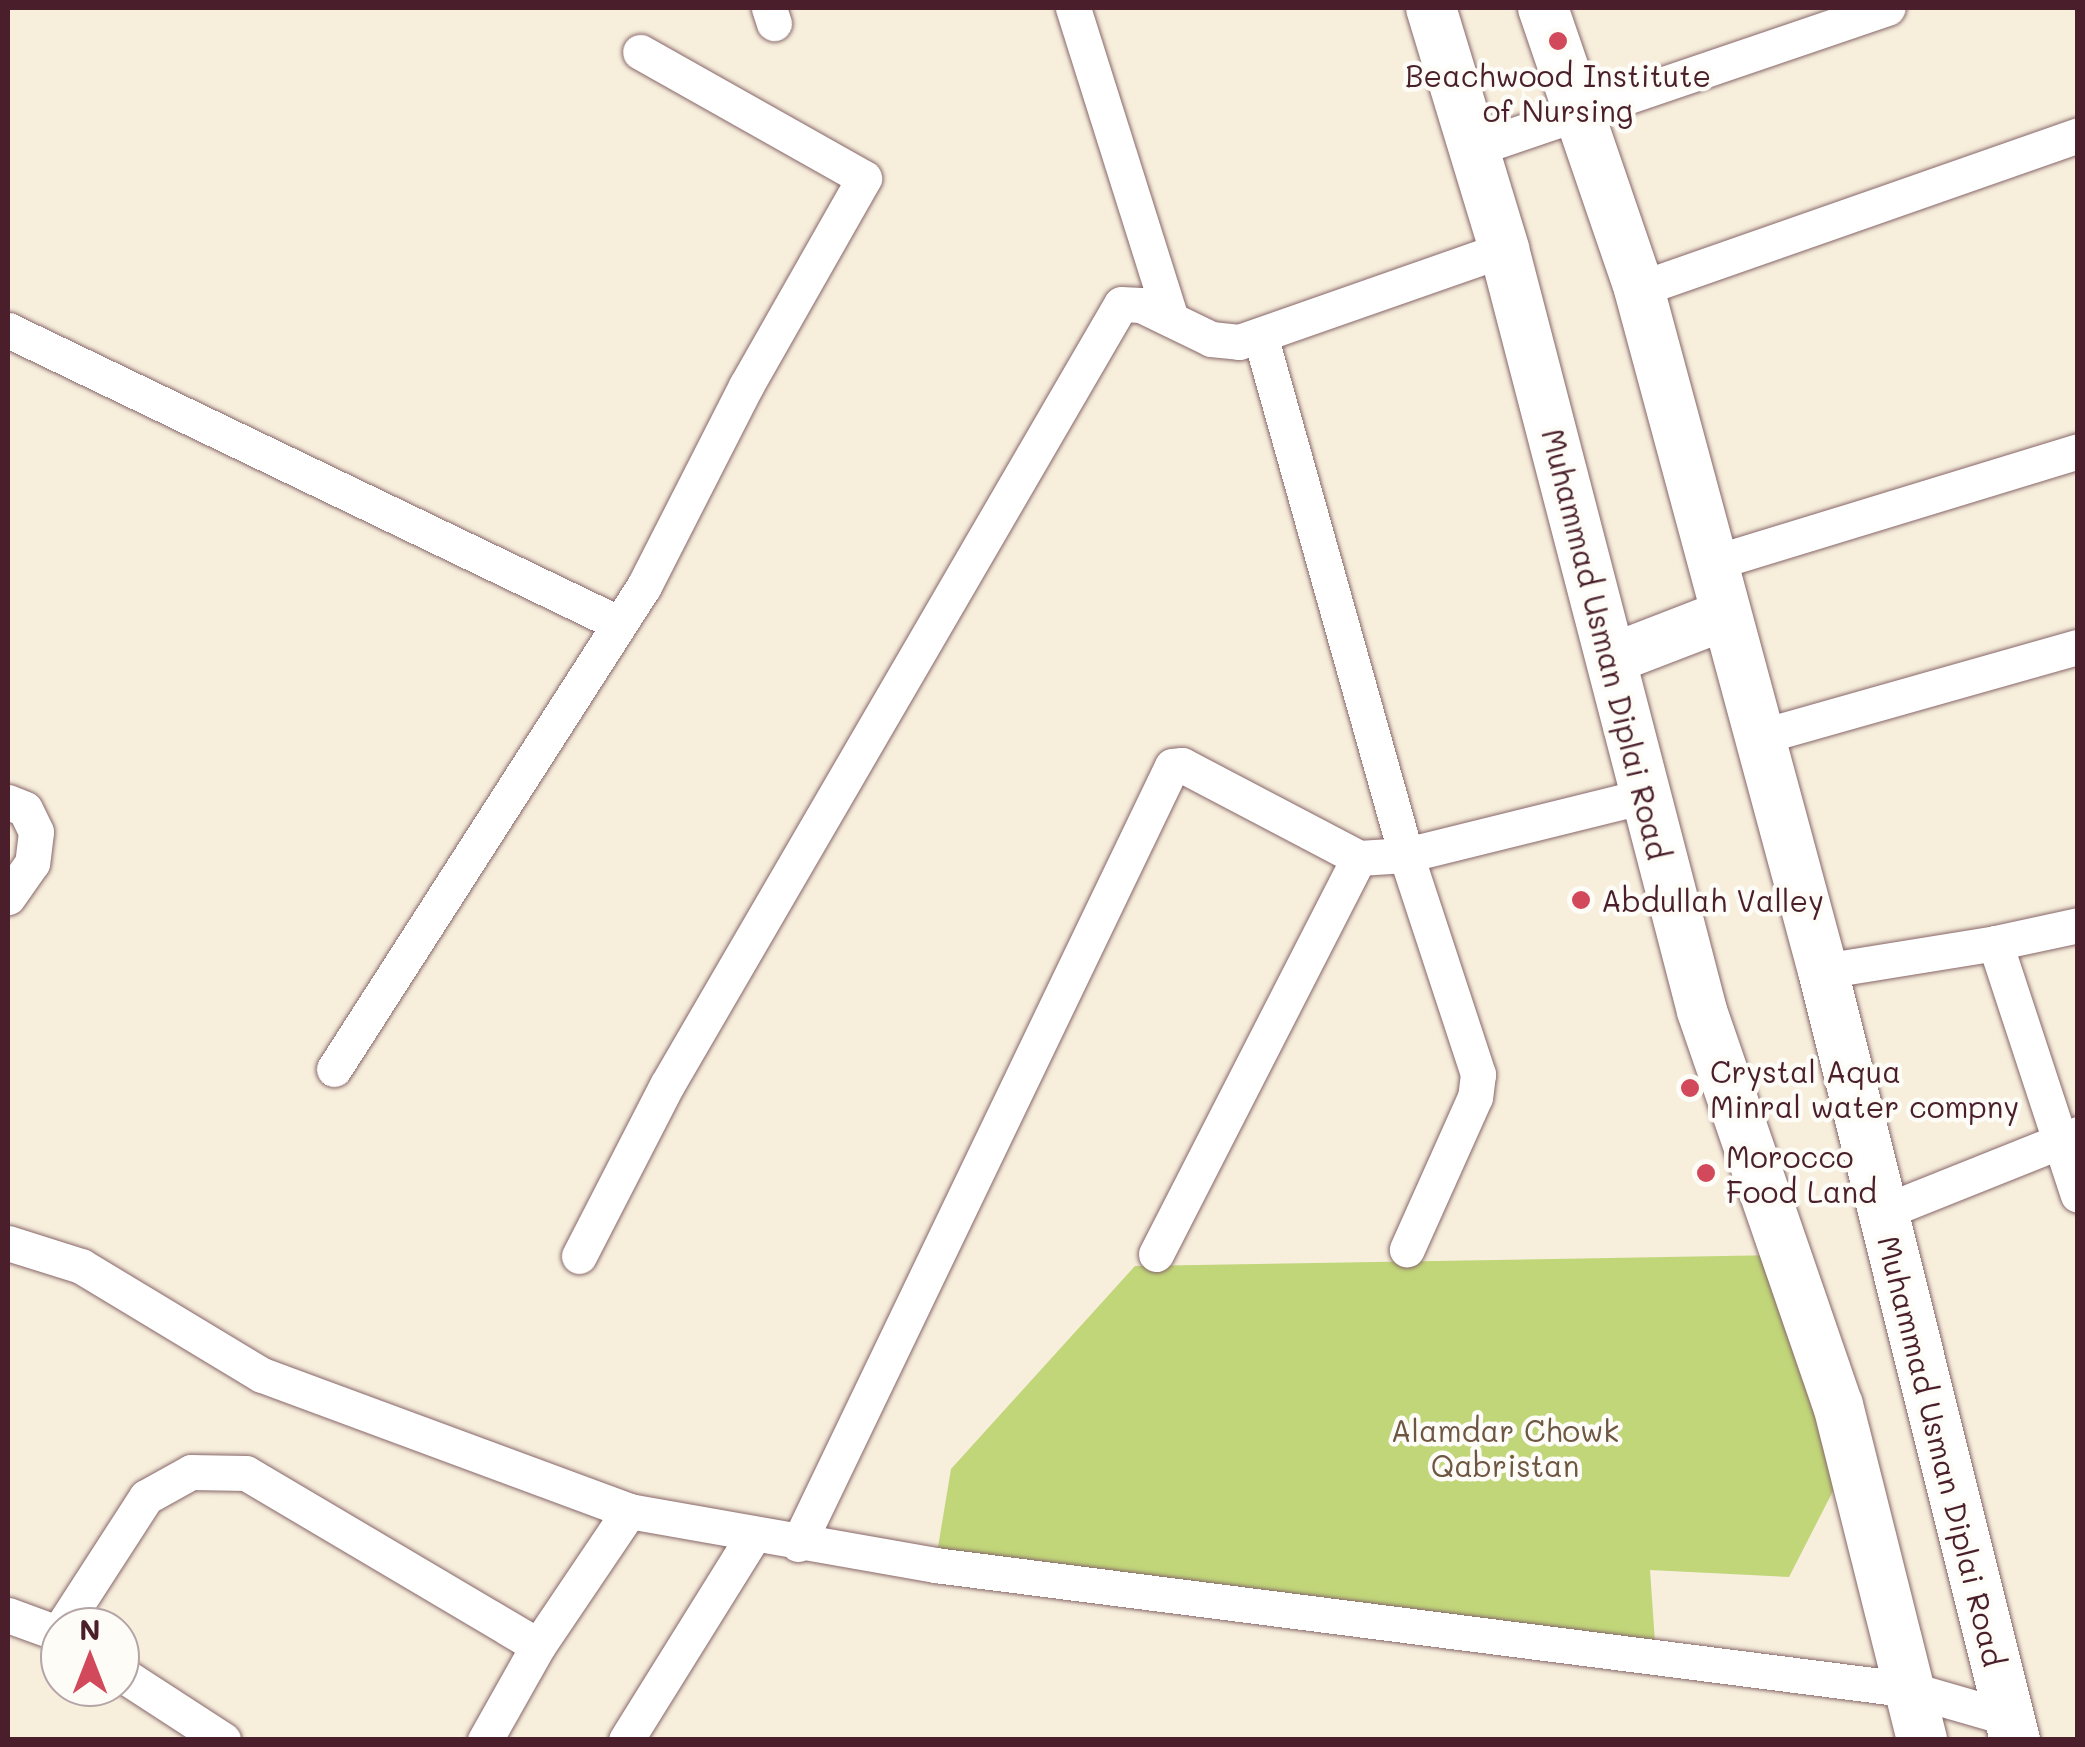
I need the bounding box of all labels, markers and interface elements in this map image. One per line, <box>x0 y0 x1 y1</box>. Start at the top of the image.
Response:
marker: Beachwood Institute of Nursing <box>1547 30 1569 52</box>
place label: Beachwood Institute of Nursing <box>1405 57 1711 128</box>
street label: Muhammad Usman Diplai Road <box>1535 425 1677 863</box>
place label: Abdullah Valley <box>1601 882 1824 918</box>
marker: Abdullah Valley <box>1570 889 1592 911</box>
place label: Crystal Aqua Minral water compny <box>1710 1053 2019 1124</box>
marker: Crystal Aqua Minral water compny <box>1679 1077 1701 1099</box>
place label: Morocco Food Land <box>1726 1138 1877 1208</box>
marker: Morocco Food Land <box>1695 1162 1717 1184</box>
street label: Muhammad Usman Diplai Road <box>1871 1232 2013 1670</box>
park label: Alamdar Chowk Qabristan <box>1391 1412 1619 1482</box>
north arrow <box>40 1607 140 1707</box>
text: N <box>79 1611 101 1647</box>

